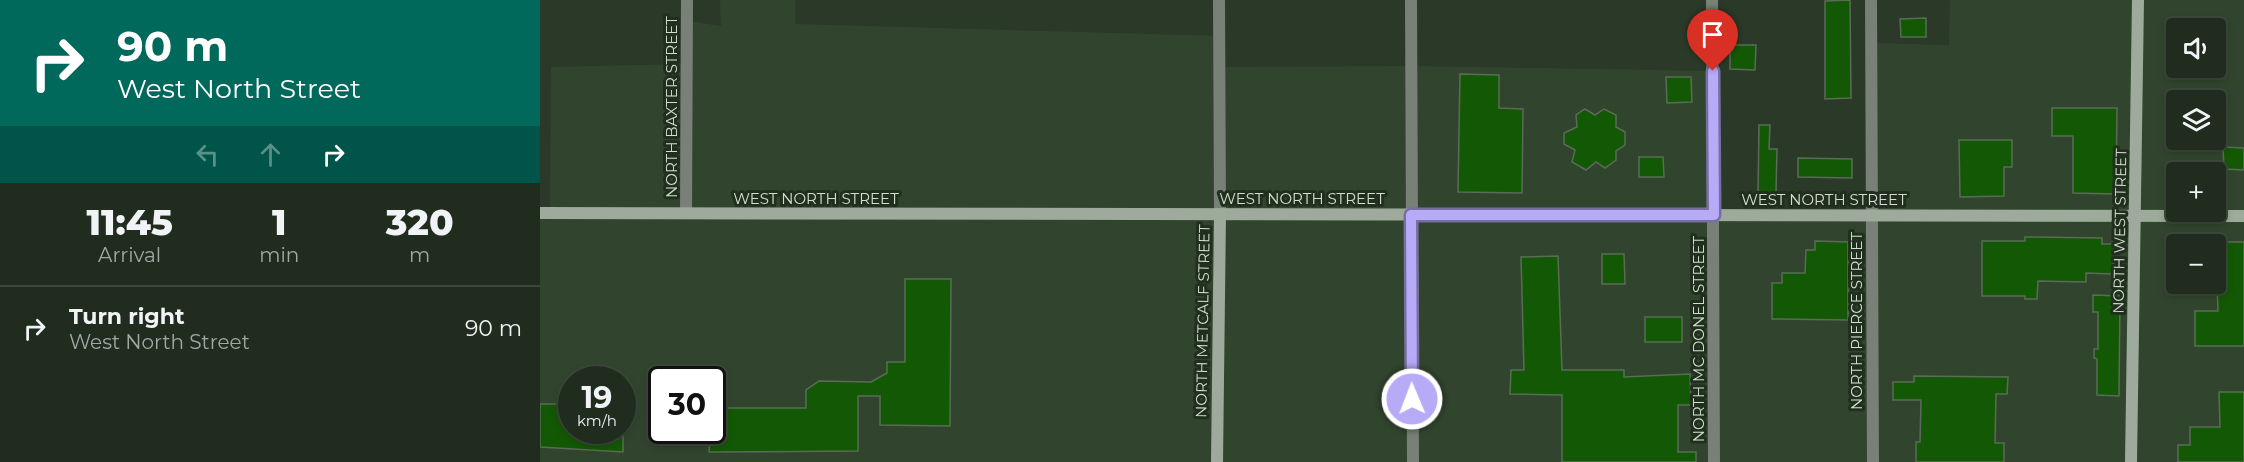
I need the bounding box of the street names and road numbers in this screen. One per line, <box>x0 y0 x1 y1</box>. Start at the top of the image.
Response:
street label: NORTH BAXTER STREET <box>662 16 681 198</box>
street label: NORTH WEST STREET <box>2109 148 2130 314</box>
street label: WEST NORTH STREET <box>733 189 899 208</box>
street label: WEST NORTH STREET <box>1219 189 1385 208</box>
street label: WEST NORTH STREET <box>1741 190 1907 209</box>
street label: NORTH METCALF STREET <box>1191 224 1214 418</box>
street label: NORTH PIERCE STREET <box>1847 232 1866 410</box>
street label: NORTH MC DONEL STREET <box>1689 235 1708 442</box>

